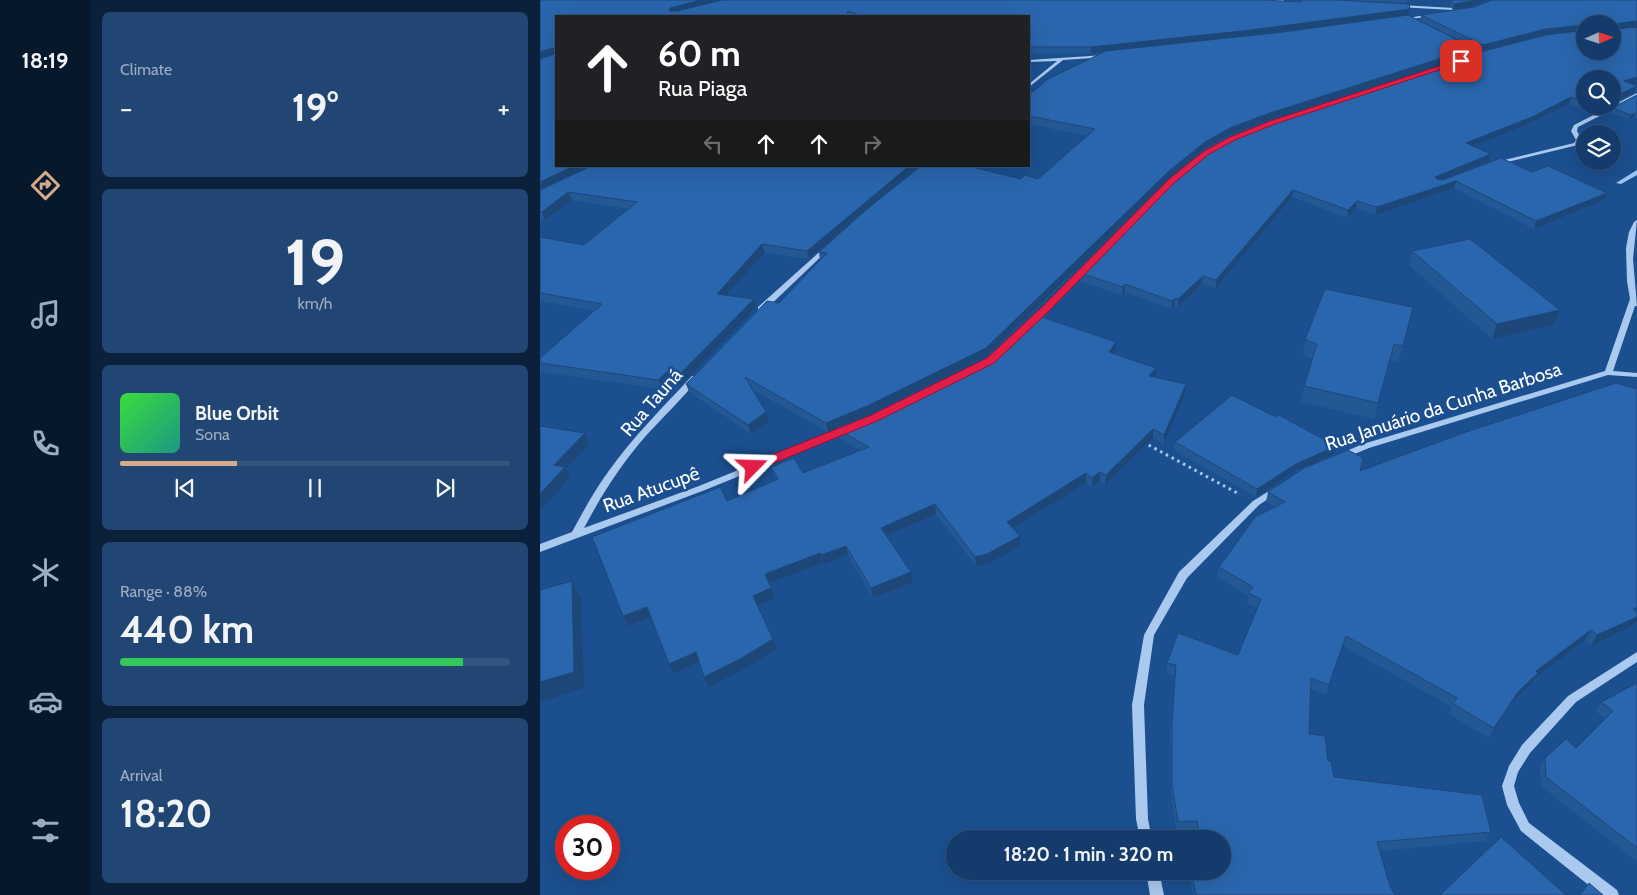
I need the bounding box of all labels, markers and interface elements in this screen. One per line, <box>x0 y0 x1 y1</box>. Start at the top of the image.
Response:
north arrow <box>1576 15 1621 60</box>
map controls <box>1576 15 1621 170</box>
text: 60 m <box>658 32 741 75</box>
icon: ahead <box>575 35 640 100</box>
pin <box>1440 40 1482 82</box>
text: 18:19 <box>22 47 68 74</box>
icon: arrive <box>1447 47 1475 75</box>
text: Climate <box>120 60 172 79</box>
button: search <box>1576 70 1621 115</box>
text: Rua Piaga <box>658 75 747 102</box>
text: 19° <box>292 84 338 131</box>
text: − <box>120 91 132 125</box>
text: + <box>498 91 510 125</box>
button: layers <box>1576 125 1621 170</box>
icon: left <box>699 130 727 158</box>
icon: ahead <box>752 130 780 158</box>
icon: ahead <box>805 130 833 158</box>
icon: right <box>858 130 886 158</box>
icon: directions <box>28 168 63 203</box>
text: 19 <box>285 222 345 301</box>
text: km/h <box>297 294 333 313</box>
icon: music <box>28 297 63 332</box>
street label: Rua Januário da Cunha Barbosa <box>1322 357 1564 456</box>
street label: Rua Tauná <box>616 364 687 441</box>
text: Blue Orbit <box>195 402 279 425</box>
text: Sona <box>195 425 230 444</box>
icon: phone <box>28 426 63 461</box>
position arrow <box>726 440 778 492</box>
street label: Rua Atucupê <box>600 461 703 518</box>
icon: previous <box>171 474 199 502</box>
icon: pause <box>301 474 329 502</box>
icon: next <box>431 474 459 502</box>
icon: climate <box>28 555 63 590</box>
text: Range · 88% <box>120 582 207 601</box>
text: 440 km <box>120 606 254 653</box>
icon: car <box>28 684 63 719</box>
text: Arrival <box>120 766 163 785</box>
text: 18:20 <box>120 790 212 837</box>
icon: filters <box>28 813 63 848</box>
speed limit sign: 30 <box>555 815 620 880</box>
text: 18:20 · 1 min · 320 m <box>1004 843 1173 866</box>

